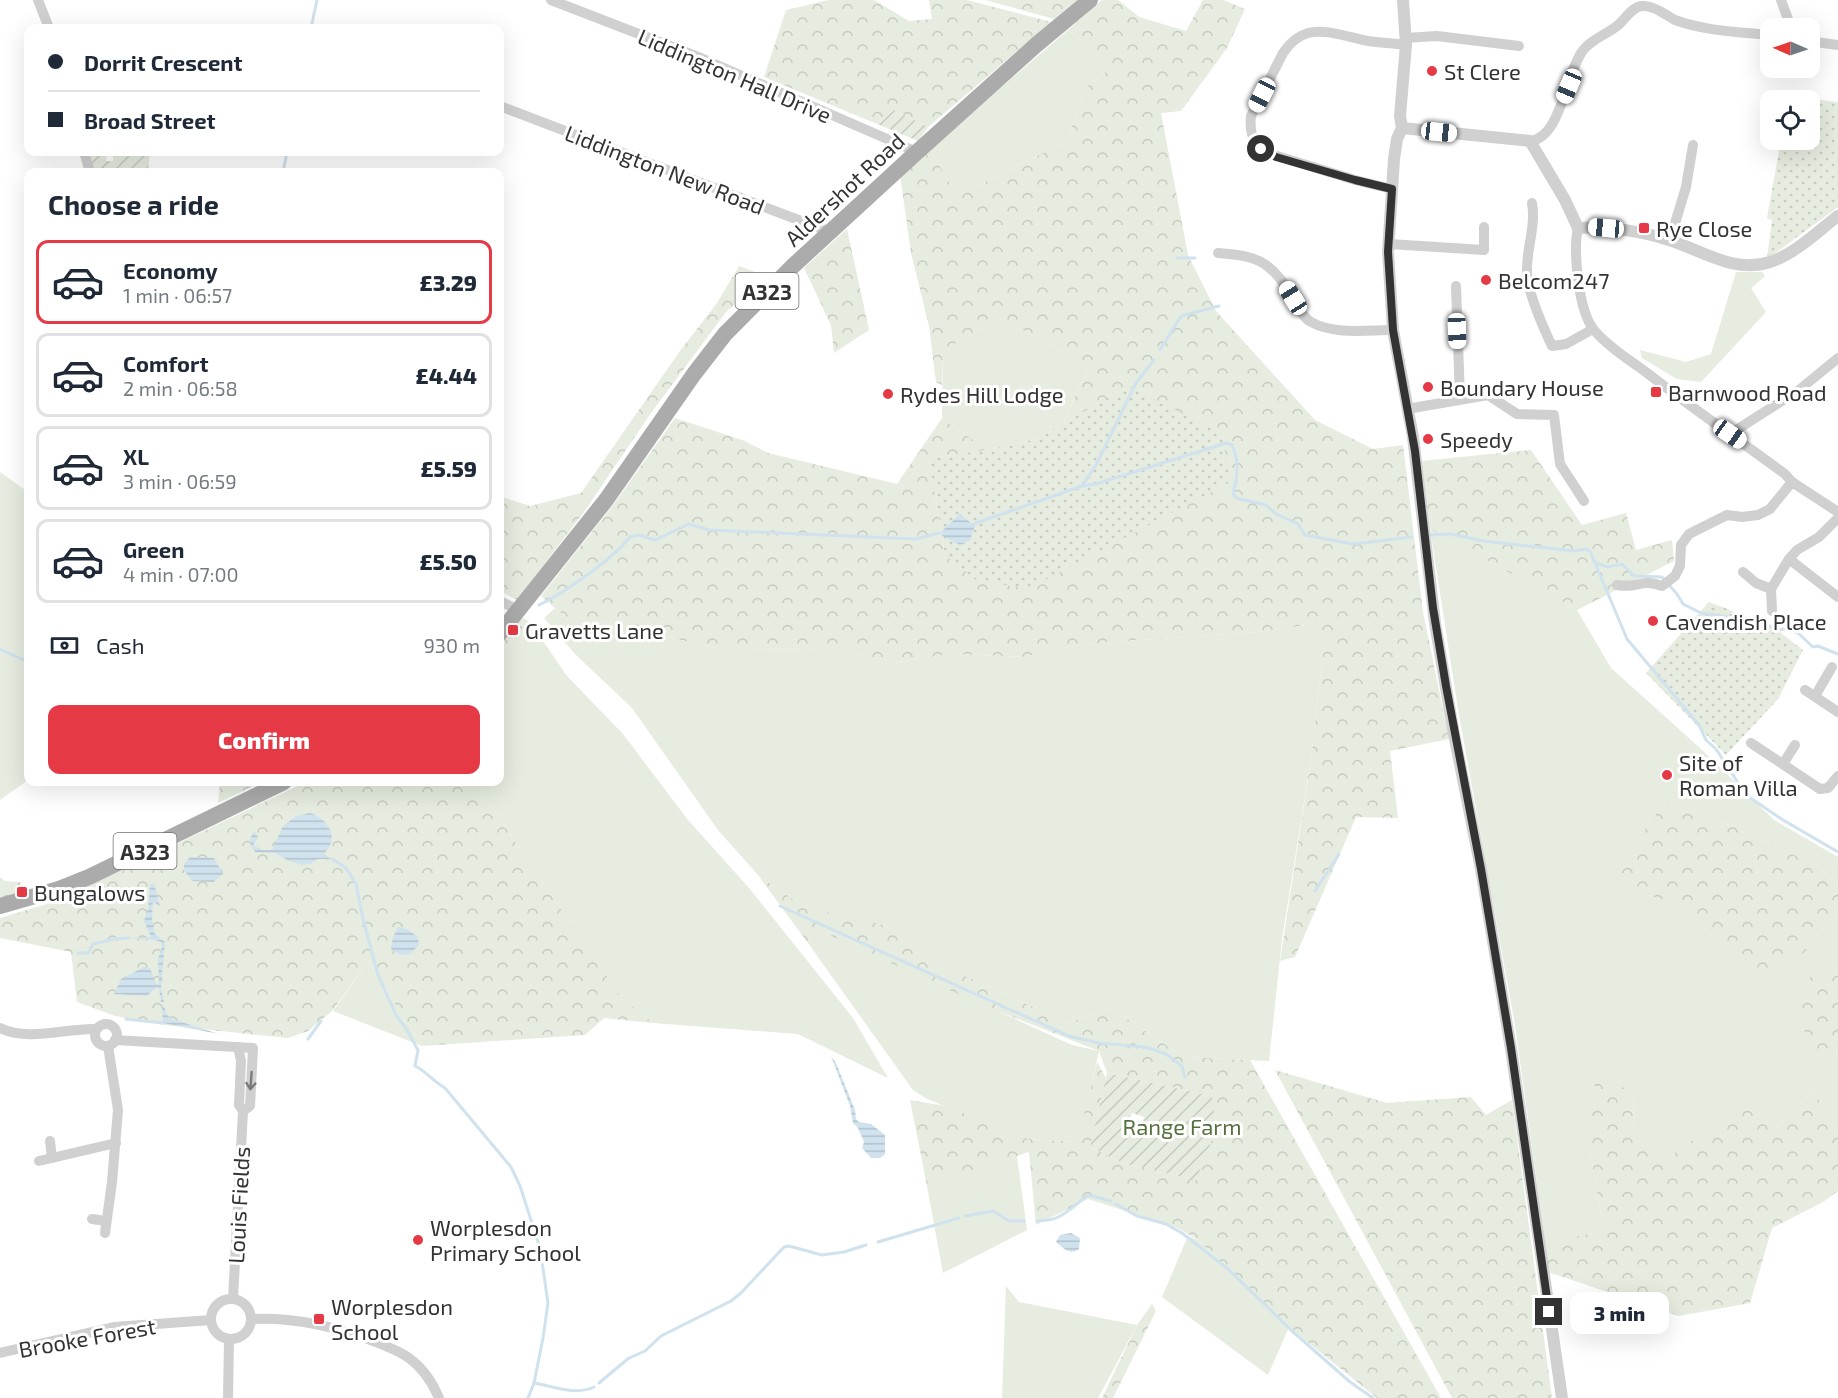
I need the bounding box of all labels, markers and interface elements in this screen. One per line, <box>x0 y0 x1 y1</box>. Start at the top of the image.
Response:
north arrow <box>1760 18 1820 78</box>
map controls <box>1760 18 1820 150</box>
street label: Liddington Hall Drive <box>634 22 836 128</box>
text: Dorrit Crescent <box>84 49 243 75</box>
place label: St Clere <box>1444 58 1521 84</box>
marker: St Clere <box>1425 64 1439 78</box>
car <box>1554 66 1584 106</box>
car <box>1246 75 1278 115</box>
button: locate <box>1760 90 1820 150</box>
text: Broad Street <box>84 107 216 133</box>
street label: Liddington New Road <box>562 119 768 219</box>
car <box>1420 121 1458 143</box>
street label: Aldershot Road <box>779 127 909 251</box>
route start <box>1247 135 1274 162</box>
text: Choose a ride <box>48 188 219 220</box>
place label: Rye Close <box>1656 215 1752 241</box>
car <box>1587 217 1625 239</box>
marker: Rye Close <box>1637 221 1651 235</box>
icon: car <box>51 255 105 309</box>
text: Economy <box>123 257 218 283</box>
place label: Belcom247 <box>1498 267 1610 293</box>
text: £3.29 <box>420 269 477 295</box>
road number: A323 <box>736 273 798 309</box>
marker: Belcom247 <box>1479 273 1493 287</box>
car <box>1276 278 1310 318</box>
text: 1 min · 06:57 <box>123 283 232 307</box>
car <box>1447 313 1467 349</box>
icon: car <box>51 348 105 402</box>
text: Comfort <box>123 350 208 376</box>
text: £4.44 <box>416 362 477 388</box>
place label: Boundary House <box>1440 374 1604 400</box>
text: 2 min · 06:58 <box>123 376 238 400</box>
place label: Barnwood Road <box>1668 379 1827 405</box>
marker: Boundary House <box>1421 380 1435 394</box>
place label: Rydes Hill Lodge <box>900 381 1064 407</box>
marker: Barnwood Road <box>1649 385 1663 399</box>
marker: Rydes Hill Lodge <box>881 387 895 401</box>
car <box>1710 416 1750 452</box>
place label: Speedy <box>1440 426 1513 452</box>
marker: Speedy <box>1421 432 1435 446</box>
icon: car <box>51 441 105 495</box>
text: XL <box>123 443 149 469</box>
text: £5.59 <box>420 455 477 481</box>
text: 3 min · 06:59 <box>123 469 237 493</box>
icon: car <box>51 534 105 588</box>
text: Green <box>123 536 185 562</box>
text: £5.50 <box>419 548 477 574</box>
text: 4 min · 07:00 <box>123 562 239 586</box>
place label: Cavendish Place <box>1665 608 1827 634</box>
marker: Cavendish Place <box>1646 614 1660 628</box>
place label: Gravetts Lane <box>525 617 664 643</box>
marker: Gravetts Lane <box>506 623 520 637</box>
icon: cash <box>48 629 81 662</box>
text: Cash <box>96 632 145 658</box>
text: 930 m <box>423 633 480 657</box>
button: Confirm <box>48 705 480 774</box>
place label: Site of Roman Villa <box>1679 749 1798 800</box>
marker: Site of Roman Villa <box>1660 768 1674 782</box>
road number: A323 <box>114 833 176 869</box>
place label: Bungalows <box>34 879 145 905</box>
marker: Bungalows <box>15 885 29 899</box>
one-way arrow <box>246 1071 257 1091</box>
park label: Range Farm <box>1123 1113 1241 1139</box>
street label: Louis Fields <box>222 1146 254 1264</box>
place label: Worplesdon Primary School <box>430 1214 581 1265</box>
marker: Worplesdon Primary School <box>411 1233 425 1247</box>
callout: 3 min <box>1570 1291 1669 1333</box>
place label: Worplesdon School <box>331 1293 453 1344</box>
route end <box>1535 1298 1562 1325</box>
text: 3 min <box>1594 1301 1645 1325</box>
street label: Brooke Forest <box>16 1312 158 1362</box>
marker: Worplesdon School <box>312 1312 326 1326</box>

